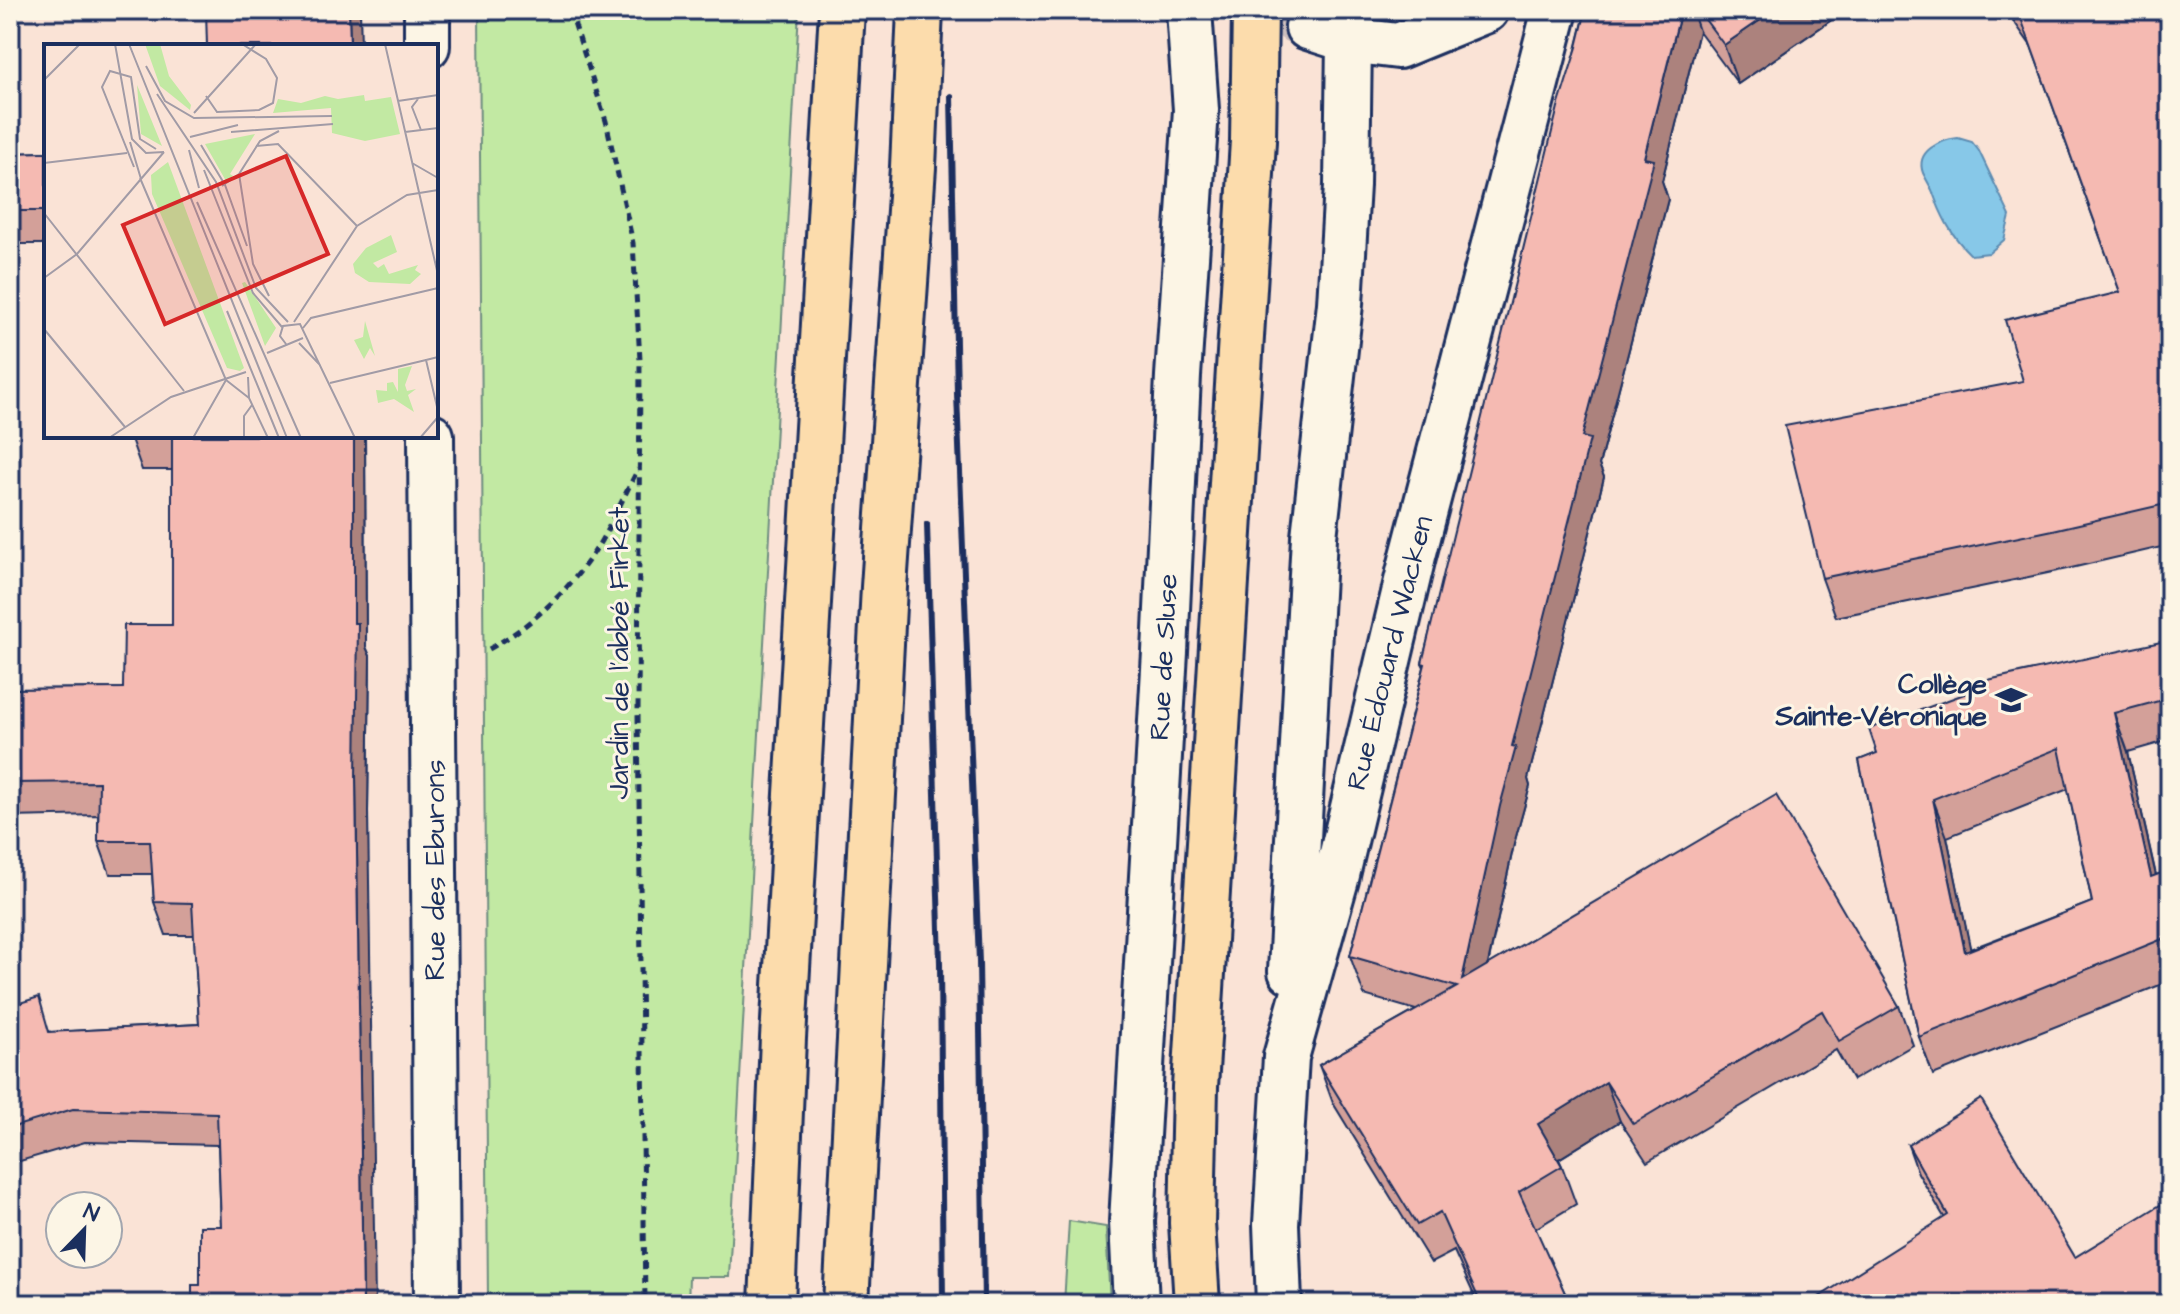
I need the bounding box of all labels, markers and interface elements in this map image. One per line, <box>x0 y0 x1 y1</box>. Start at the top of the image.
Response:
inset map <box>44 44 438 438</box>
street label: Jardin de l'abbé Firket <box>600 506 639 799</box>
street label: Rue Édouard Wacken <box>1337 512 1443 794</box>
street label: Rue de Sluse <box>1140 573 1188 741</box>
place label: Collège Sainte-Véronique <box>1774 665 1987 736</box>
school or university icon: Collège Sainte-Véronique <box>1994 683 2028 717</box>
street label: Rue des Eburons <box>416 759 455 981</box>
north arrow <box>44 1190 124 1270</box>
text: N <box>79 1196 104 1230</box>

